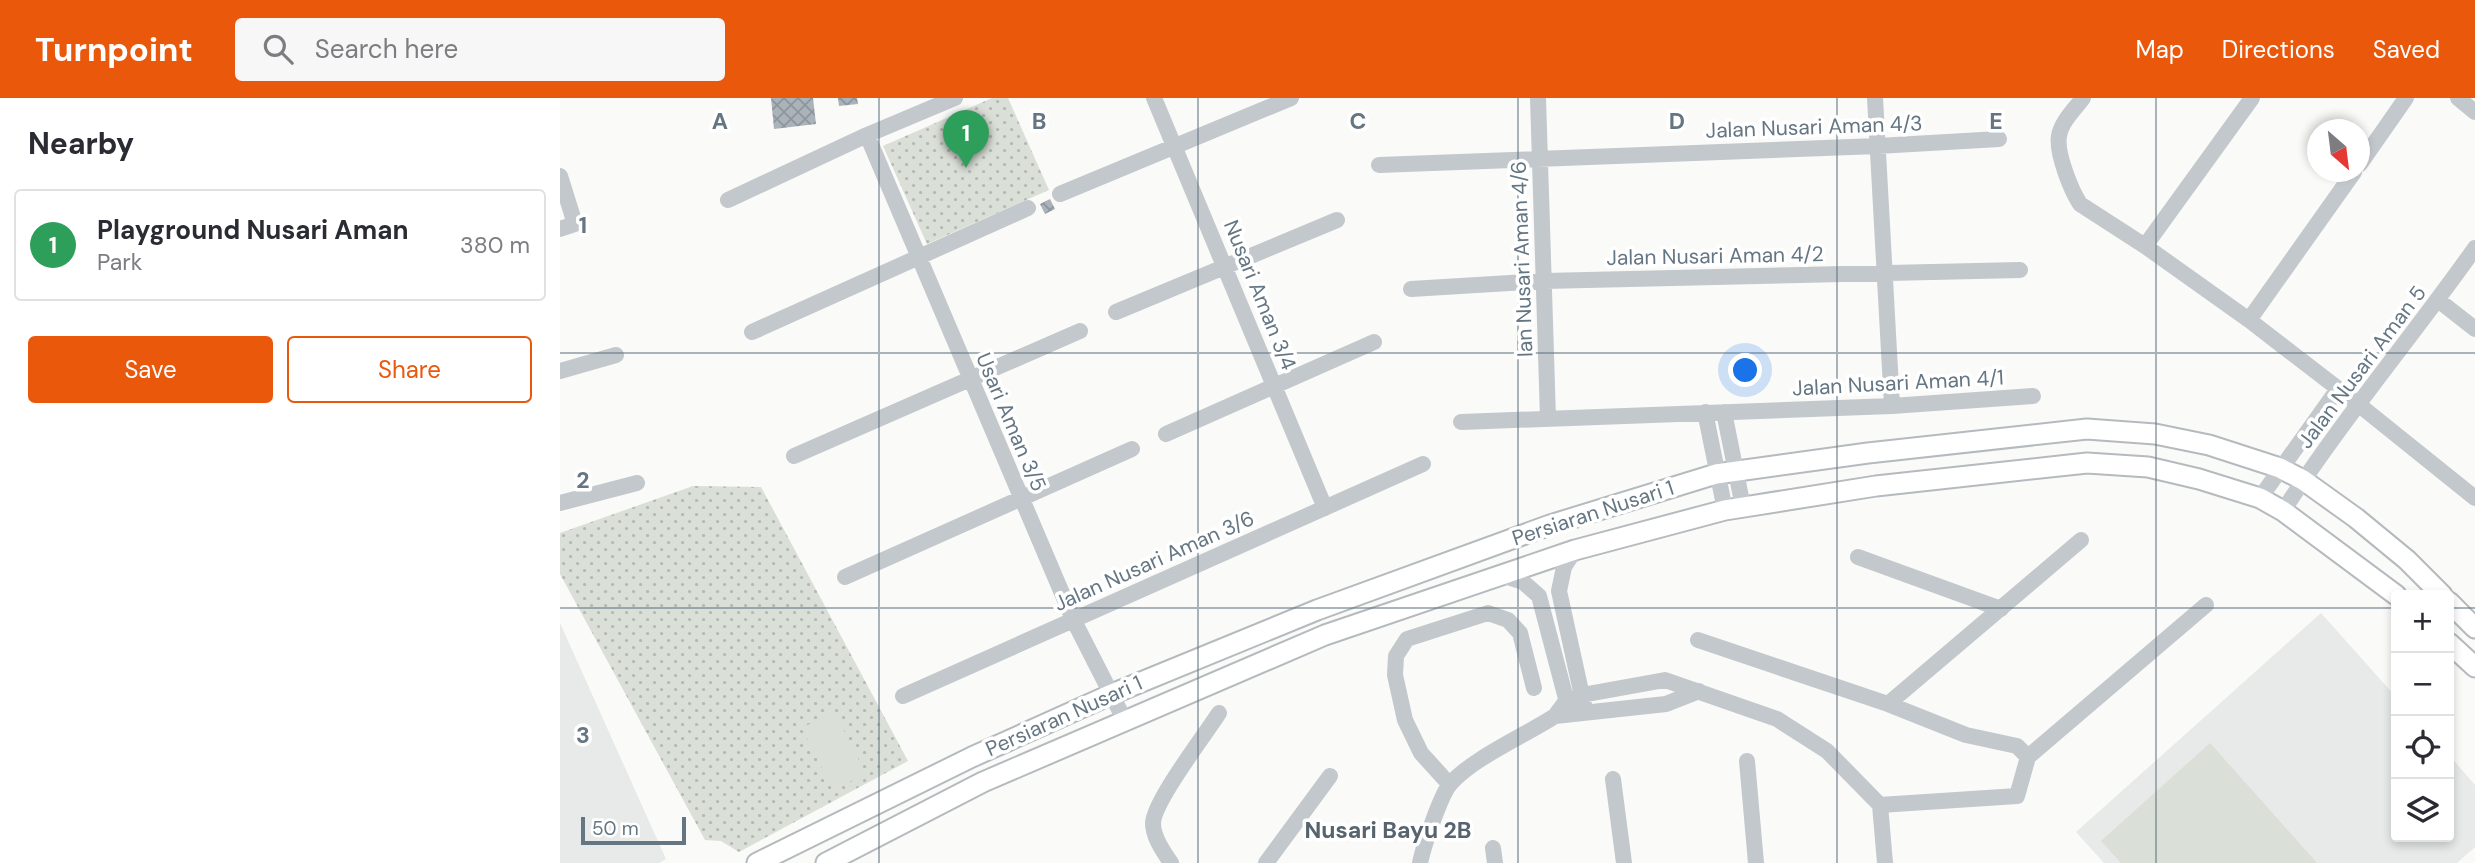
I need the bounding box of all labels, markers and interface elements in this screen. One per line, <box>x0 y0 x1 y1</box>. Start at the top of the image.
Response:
search box <box>235 18 725 81</box>
text: Turnpoint <box>35 28 193 71</box>
icon: search <box>259 30 297 68</box>
text: Search here <box>315 32 458 66</box>
text: Map <box>2136 34 2184 65</box>
text: Directions <box>2222 34 2335 65</box>
text: Saved <box>2373 34 2440 65</box>
text: A <box>712 106 728 136</box>
text: B <box>1032 106 1046 136</box>
text: C <box>1350 106 1366 136</box>
text: D <box>1669 106 1685 136</box>
text: E <box>1989 106 2003 136</box>
street label: Jalan Nusari Aman 4/3 <box>1705 109 1923 145</box>
pin: 1 <box>943 110 989 168</box>
north arrow <box>2307 119 2370 182</box>
text: Nearby <box>28 124 134 163</box>
street label: lan Nusari Aman 4/6 <box>1505 161 1539 357</box>
text: 1 <box>579 210 587 240</box>
text: Playground Nusari Aman <box>97 213 409 247</box>
street label: Nusari Aman 3/4 <box>1217 216 1303 374</box>
text: 1 <box>49 230 57 260</box>
text: 380 m <box>460 230 530 260</box>
street label: Jalan Nusari Aman 4/2 <box>1606 240 1824 272</box>
text: Park <box>97 247 142 277</box>
street label: Jalan Nusari Aman 5 <box>2291 280 2433 454</box>
button: Save <box>28 336 273 403</box>
button: Share <box>287 336 532 403</box>
street label: Usari Aman 3/5 <box>969 349 1053 495</box>
your location <box>1728 353 1762 387</box>
street label: Jalan Nusari Aman 4/1 <box>1791 363 2005 403</box>
text: 2 <box>576 465 590 495</box>
street label: Persiaran Nusari 1 <box>1509 474 1677 552</box>
street label: Jalan Nusari Aman 3/6 <box>1049 504 1259 618</box>
map controls <box>2391 590 2454 842</box>
button: + <box>2391 590 2454 653</box>
button: − <box>2391 653 2454 716</box>
street label: Persiaran Nusari 1 <box>981 669 1147 763</box>
button: locate <box>2391 716 2454 779</box>
text: 3 <box>576 720 590 750</box>
button: layers <box>2391 779 2454 842</box>
scale bar <box>581 814 686 846</box>
district label: Nusari Bayu 2B <box>1305 815 1471 845</box>
text: 50 m <box>592 816 639 841</box>

